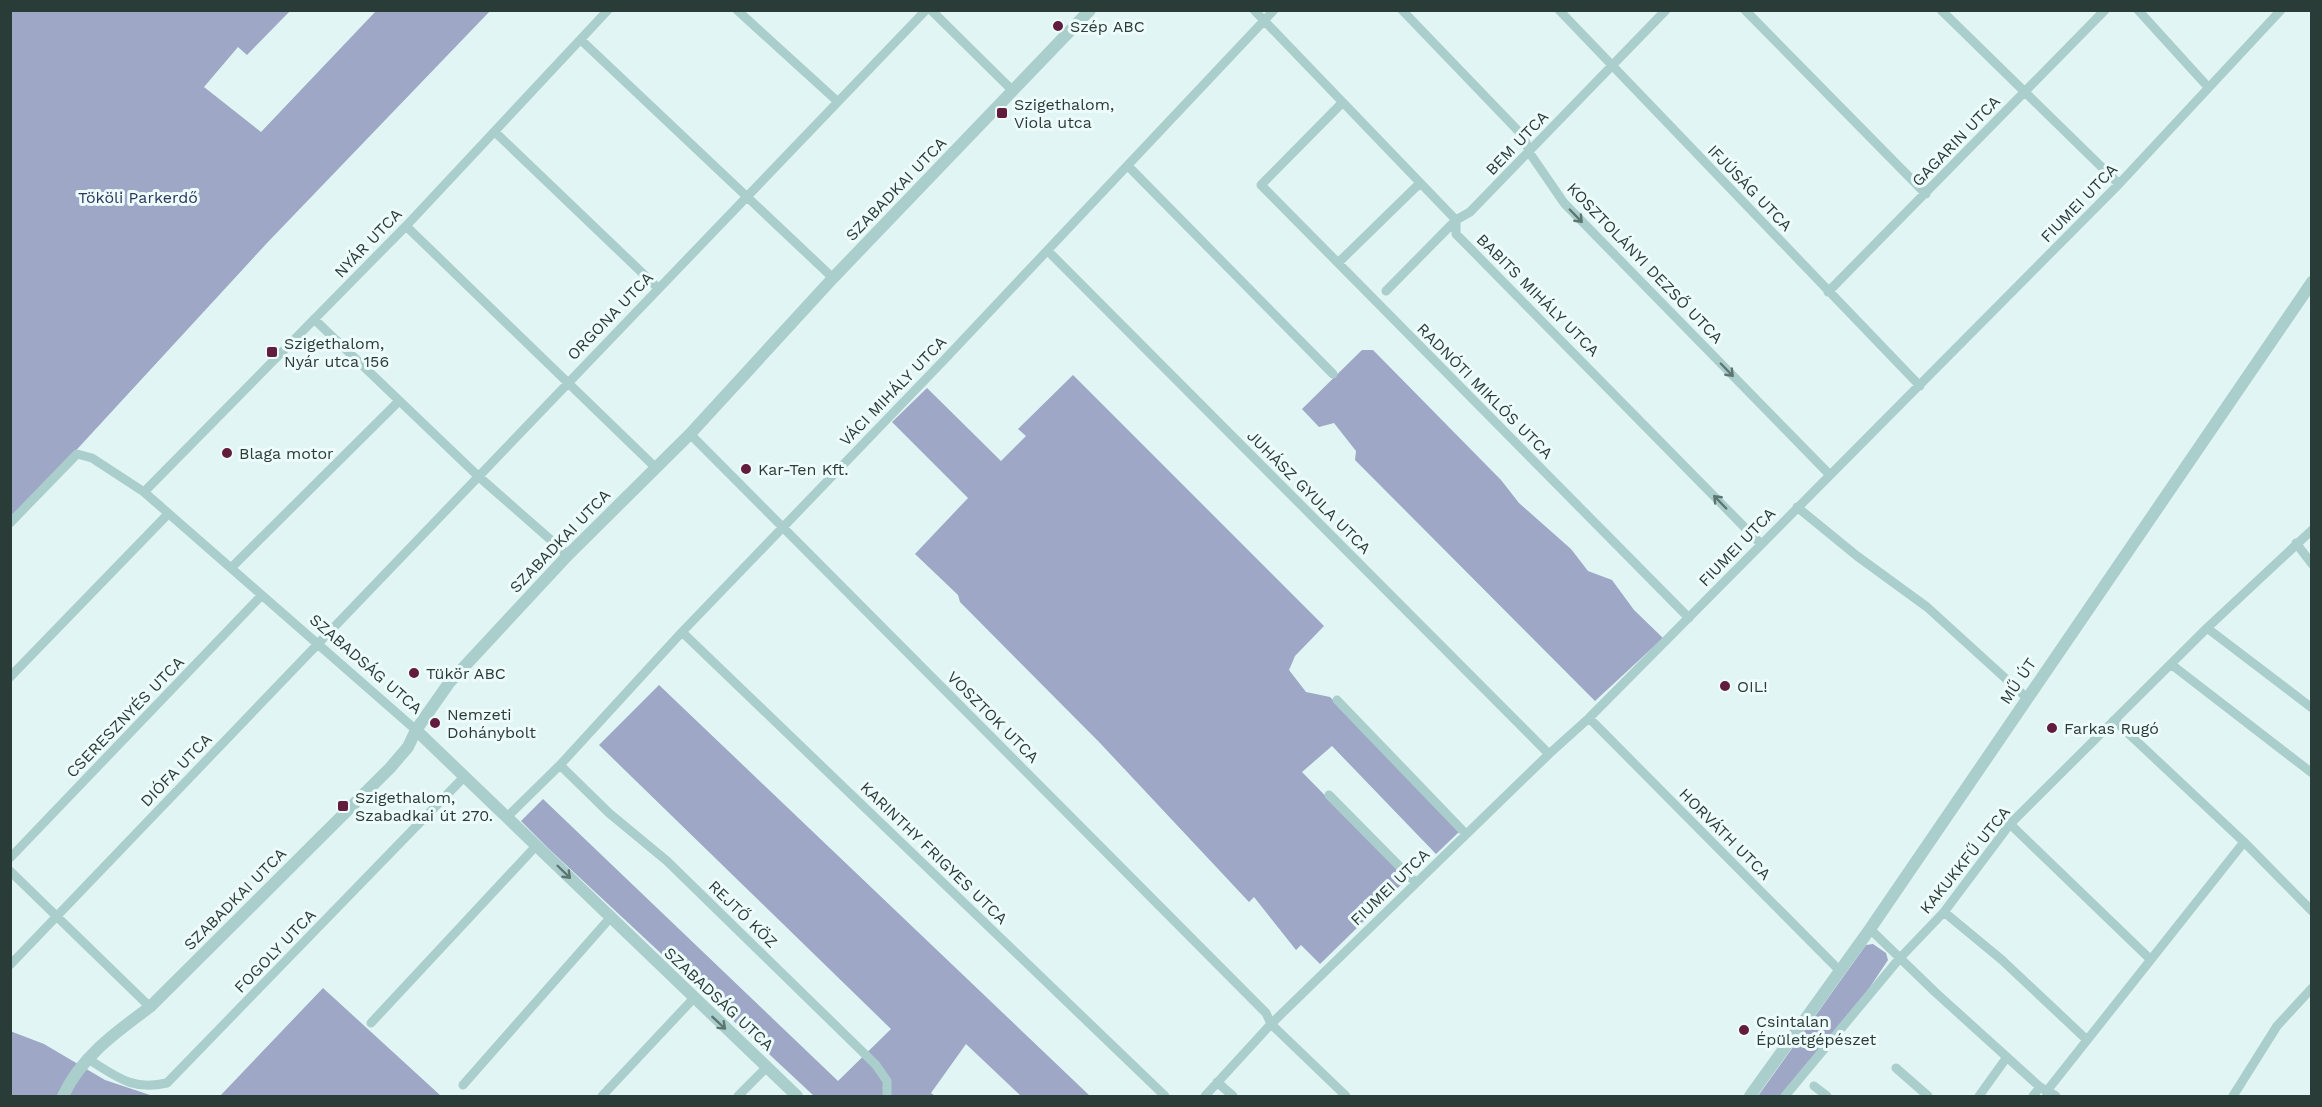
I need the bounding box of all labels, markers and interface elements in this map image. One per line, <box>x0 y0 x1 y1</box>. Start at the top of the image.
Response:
place label: Szép ABC <box>1070 17 1145 36</box>
marker: Szép ABC <box>1051 19 1065 33</box>
street label: GAGARIN UTCA <box>1908 91 2004 190</box>
place label: Szigethalom, Viola utca <box>1014 95 1114 132</box>
marker: Szigethalom, Viola utca <box>995 106 1009 120</box>
street label: BEM UTCA <box>1482 107 1553 179</box>
street label: SZABADKAI UTCA <box>842 133 951 245</box>
street label: IFJÚSÁG UTCA <box>1704 141 1796 236</box>
street label: FIUMEI UTCA <box>2037 159 2122 246</box>
street label: KOSZTOLÁNYI DEZSŐ UTCA <box>1563 179 1727 348</box>
park label: Tököli Parkerdő <box>78 188 198 207</box>
street label: NYÁR UTCA <box>330 204 406 282</box>
one-way arrow <box>1569 208 1584 223</box>
street label: BABITS MIHÁLY UTCA <box>1473 230 1604 361</box>
street label: ORGONA UTCA <box>563 268 657 364</box>
street label: RADNÓTI MIKLÓS UTCA <box>1413 319 1557 463</box>
street label: VÁCI MIHÁLY UTCA <box>836 332 951 450</box>
place label: Szigethalom, Nyár utca 156 <box>284 334 389 371</box>
marker: Szigethalom, Nyár utca 156 <box>265 345 279 359</box>
one-way arrow <box>1720 363 1735 378</box>
street label: JUHÁSZ GYULA UTCA <box>1243 426 1375 558</box>
place label: Blaga motor <box>239 444 334 463</box>
marker: Blaga motor <box>220 446 234 460</box>
place label: Kar-Ten Kft. <box>758 460 849 479</box>
marker: Kar-Ten Kft. <box>739 462 753 476</box>
street label: SZABADKAI UTCA <box>506 485 615 597</box>
one-way arrow <box>1712 494 1727 509</box>
street label: FIUMEI UTCA <box>1695 503 1780 590</box>
street label: SZABADSÁG UTCA <box>306 610 426 718</box>
street label: CSERESZNYÉS UTCA <box>62 652 188 782</box>
street label: MŰ ÚT <box>1996 654 2040 708</box>
place label: Tükör ABC <box>426 664 506 683</box>
marker: Tükör ABC <box>407 666 421 680</box>
street label: VOSZTOK UTCA <box>943 667 1043 767</box>
place label: OIL! <box>1737 677 1768 696</box>
marker: OIL! <box>1718 679 1732 693</box>
place label: Nemzeti Dohánybolt <box>447 705 536 742</box>
marker: Nemzeti Dohánybolt <box>428 716 442 730</box>
place label: Farkas Rugó <box>2064 719 2159 738</box>
marker: Farkas Rugó <box>2045 721 2059 735</box>
street label: DIÓFA UTCA <box>136 729 216 811</box>
street label: KARINTHY FRIGYES UTCA <box>857 778 1012 929</box>
street label: HORVÁTH UTCA <box>1675 784 1775 884</box>
place label: Szigethalom, Szabadkai út 270. <box>355 788 493 825</box>
marker: Szigethalom, Szabadkai út 270. <box>336 799 350 813</box>
street label: KAKUKKFŰ UTCA <box>1916 802 2014 918</box>
street label: SZABADKAI UTCA <box>180 844 290 954</box>
street label: FIUMEI UTCA <box>1347 844 1434 929</box>
one-way arrow <box>556 865 571 880</box>
street label: REJTŐ KÖZ <box>705 876 781 952</box>
street label: FOGOLY UTCA <box>230 905 320 997</box>
street label: SZABADSÁG UTCA <box>660 943 778 1055</box>
place label: Csintalan Épületgépészet <box>1756 1012 1877 1049</box>
one-way arrow <box>711 1016 726 1030</box>
marker: Csintalan Épületgépészet <box>1737 1023 1751 1037</box>

